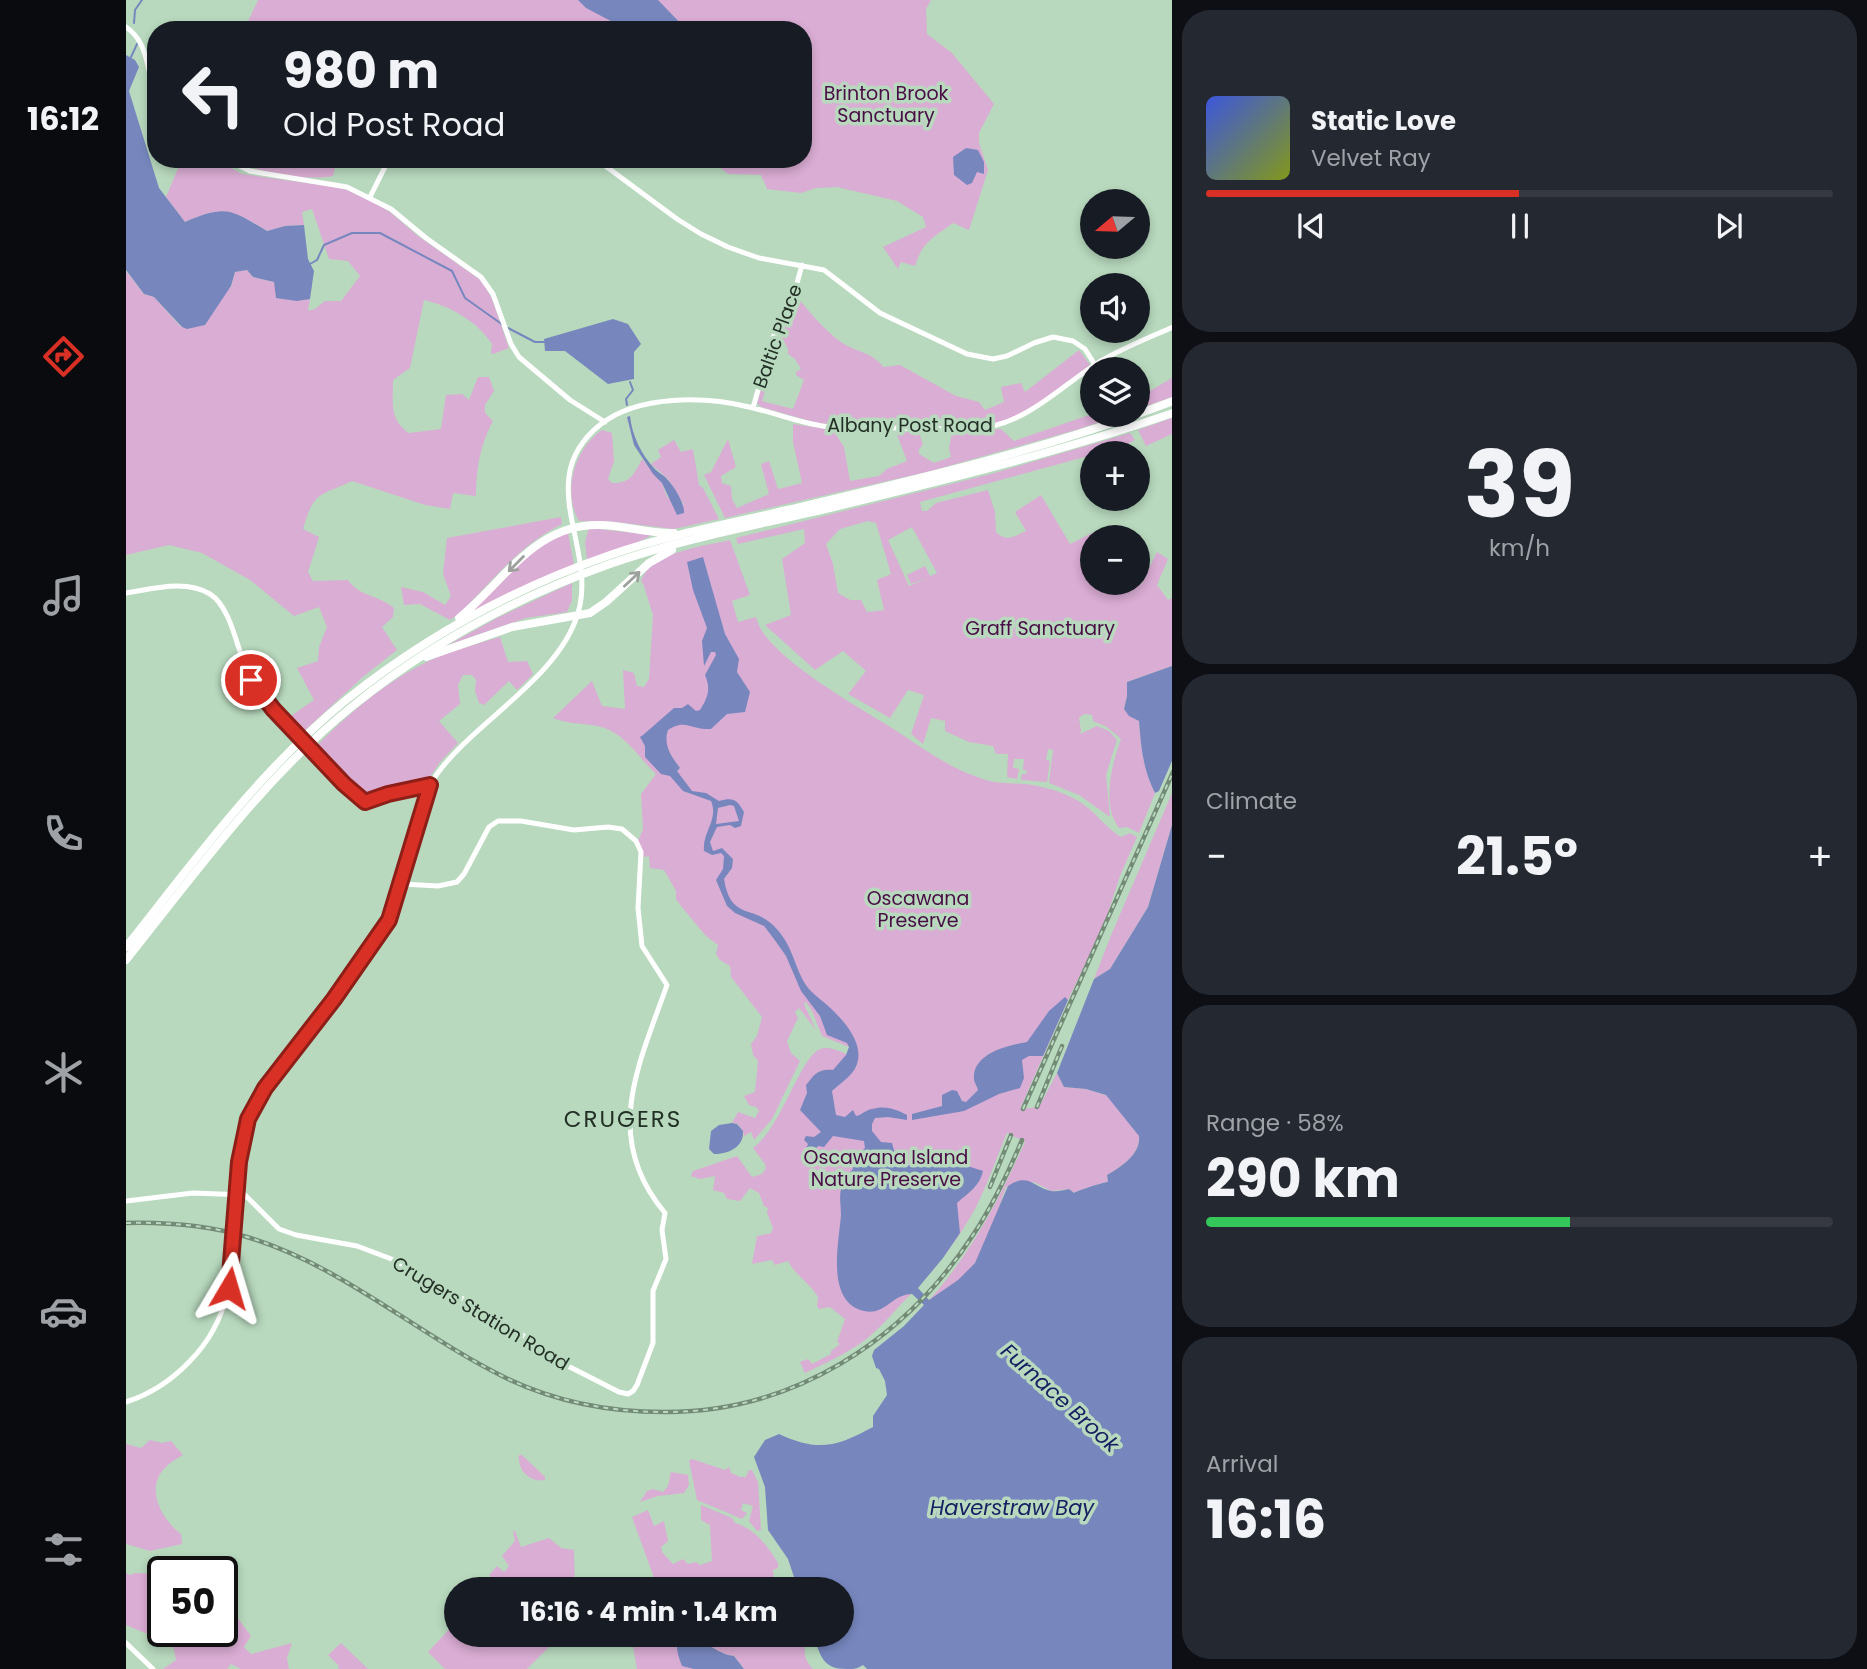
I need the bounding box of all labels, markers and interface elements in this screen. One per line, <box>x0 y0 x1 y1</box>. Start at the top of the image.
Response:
text: 980 m <box>283 37 439 105</box>
icon: left <box>168 49 259 140</box>
park label: Brinton Brook Sanctuary <box>824 80 949 129</box>
text: 16:12 <box>27 96 99 141</box>
text: Old Post Road <box>283 102 505 147</box>
text: Static Love <box>1311 103 1456 139</box>
text: Velvet Ray <box>1311 142 1431 174</box>
north arrow <box>1080 189 1150 259</box>
map controls <box>1080 189 1150 595</box>
icon: previous <box>1292 207 1330 245</box>
icon: pause <box>1501 207 1539 245</box>
icon: next <box>1710 207 1748 245</box>
button: sound <box>1080 273 1150 343</box>
street label: Baltic Place <box>746 280 809 392</box>
icon: directions <box>39 332 88 381</box>
button: layers <box>1080 357 1150 427</box>
street label: Albany Post Road <box>827 412 993 439</box>
text: 39 <box>1464 421 1575 549</box>
button: + <box>1080 441 1150 511</box>
button: − <box>1080 525 1150 595</box>
text: km/h <box>1489 532 1550 564</box>
one-way arrow <box>507 555 524 572</box>
icon: music <box>39 571 88 620</box>
one-way arrow <box>622 571 640 587</box>
park label: Graff Sanctuary <box>965 615 1115 642</box>
pin <box>221 650 281 710</box>
icon: arrive <box>232 661 270 699</box>
text: Climate <box>1206 785 1297 817</box>
icon: phone <box>39 809 88 858</box>
text: 21.5° <box>1456 820 1578 893</box>
text: − <box>1206 830 1227 883</box>
text: + <box>1807 830 1833 883</box>
park label: Oscawana Preserve <box>867 885 969 934</box>
icon: climate <box>39 1048 88 1097</box>
district label: CRUGERS <box>564 1103 682 1135</box>
text: Range · 58% <box>1206 1107 1344 1139</box>
text: 290 km <box>1206 1142 1400 1215</box>
park label: Oscawana Island Nature Preserve <box>804 1144 968 1193</box>
street label: Crugers Station Road <box>387 1250 574 1377</box>
position arrow <box>192 1251 266 1325</box>
icon: car <box>39 1287 88 1336</box>
water label: Furnace Brook <box>995 1337 1127 1459</box>
text: Arrival <box>1206 1448 1278 1480</box>
text: 16:16 <box>1206 1483 1326 1556</box>
water label: Haverstraw Bay <box>930 1493 1095 1522</box>
icon: filters <box>39 1525 88 1574</box>
speed limit sign: 50 <box>147 1556 238 1647</box>
text: 16:16 · 4 min · 1.4 km <box>520 1594 778 1630</box>

